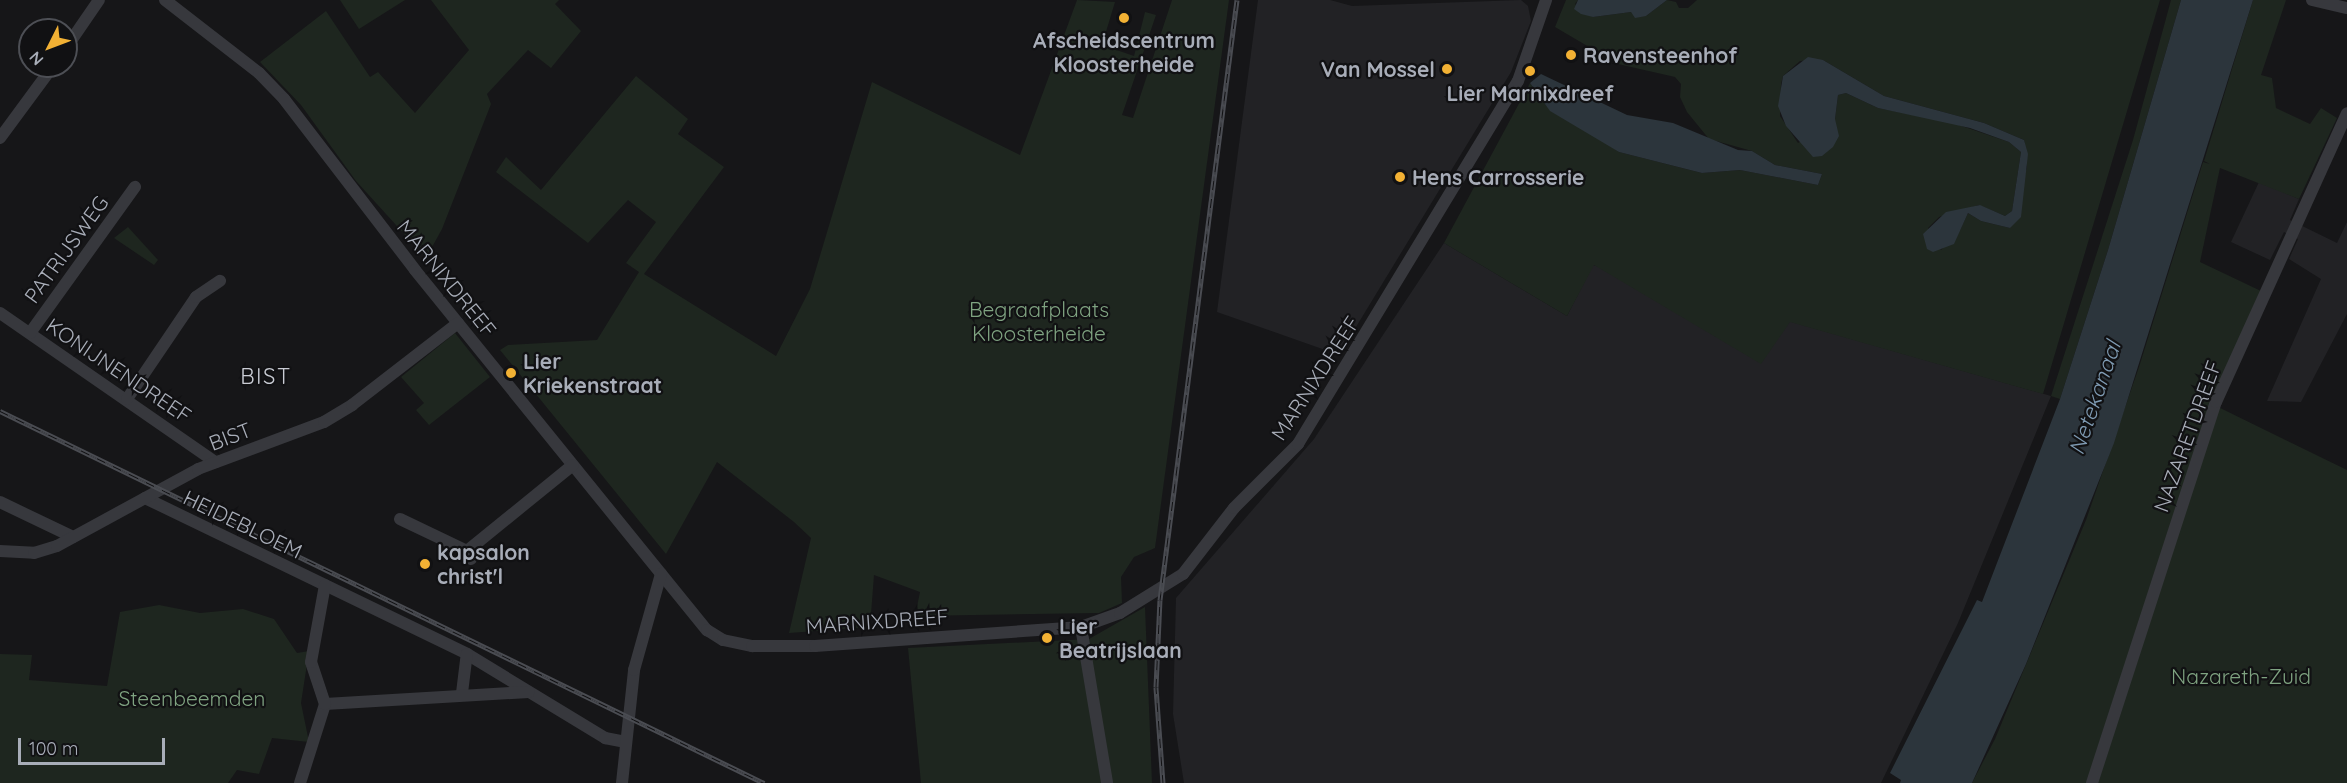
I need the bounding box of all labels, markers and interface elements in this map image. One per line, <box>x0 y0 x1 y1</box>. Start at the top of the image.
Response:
marker: Afscheidscentrum Kloosterheide <box>1117 11 1131 25</box>
north arrow <box>18 18 78 78</box>
place label: Afscheidscentrum Kloosterheide <box>1033 27 1215 77</box>
place label: Ravensteenhof <box>1583 42 1738 68</box>
text: N <box>25 48 47 70</box>
marker: Ravensteenhof <box>1564 48 1578 62</box>
place label: Van Mossel <box>1321 56 1435 82</box>
marker: Van Mossel <box>1440 62 1454 76</box>
marker: Lier Marnixdreef <box>1523 64 1537 78</box>
place label: Lier Marnixdreef <box>1446 80 1614 106</box>
place label: Hens Carrosserie <box>1412 164 1584 190</box>
marker: Hens Carrosserie <box>1393 170 1407 184</box>
street label: PATRIJSWEG <box>19 190 113 308</box>
street label: MARNIXDREEF <box>392 214 502 342</box>
park label: Begraafplaats Kloosterheide <box>969 296 1109 346</box>
street label: MARNIXDREEF <box>1265 311 1365 445</box>
street label: KONIJNENDREEF <box>42 312 196 428</box>
water label: Netekanaal <box>2063 338 2127 458</box>
place label: Lier Kriekenstraat <box>523 348 662 398</box>
street label: NAZARETDREEF <box>2148 357 2226 515</box>
district label: BIST <box>240 364 292 390</box>
marker: Lier Kriekenstraat <box>504 366 518 380</box>
street label: BIST <box>205 416 255 456</box>
street label: HEIDEBLOEM <box>179 484 307 564</box>
place label: kapsalon christ'l <box>437 539 530 589</box>
marker: kapsalon christ'l <box>418 557 432 571</box>
street label: MARNIXDREEF <box>805 603 949 639</box>
place label: Lier Beatrijslaan <box>1059 613 1182 663</box>
marker: Lier Beatrijslaan <box>1040 631 1054 645</box>
park label: Nazareth-Zuid <box>2171 663 2311 689</box>
park label: Steenbeemden <box>118 685 266 711</box>
scale bar <box>21 726 168 764</box>
text: 100 m <box>29 737 78 760</box>

